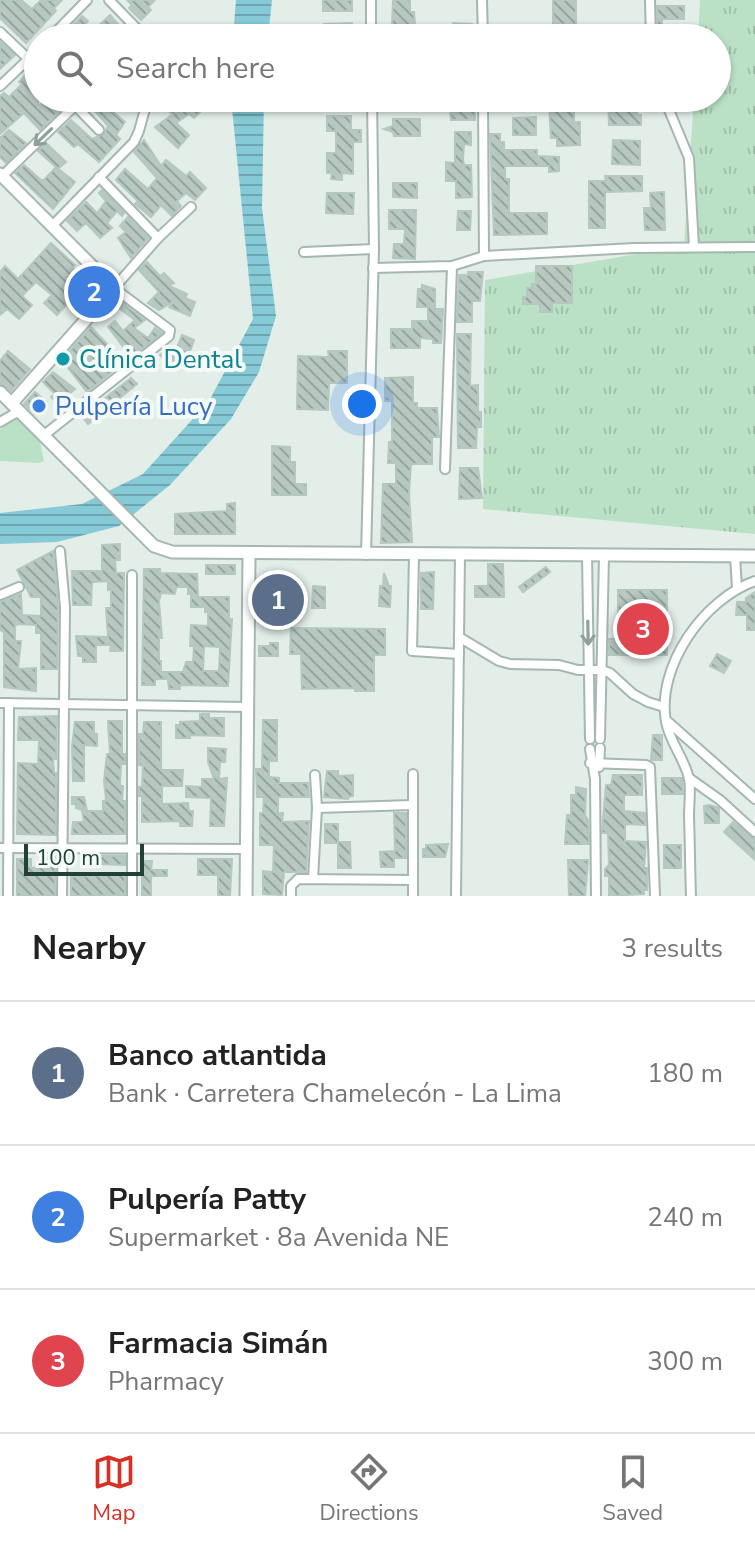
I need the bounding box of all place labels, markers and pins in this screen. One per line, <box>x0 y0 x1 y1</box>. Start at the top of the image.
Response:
pin: 2 <box>68 262 120 322</box>
place label: Clínica Dental <box>79 342 242 377</box>
marker: Clínica Dental <box>54 350 72 368</box>
place label: Pulpería Lucy <box>55 389 213 424</box>
marker: Pulpería Lucy <box>30 397 48 415</box>
pin: 1 <box>252 570 304 630</box>
pin: 3 <box>617 599 669 659</box>

